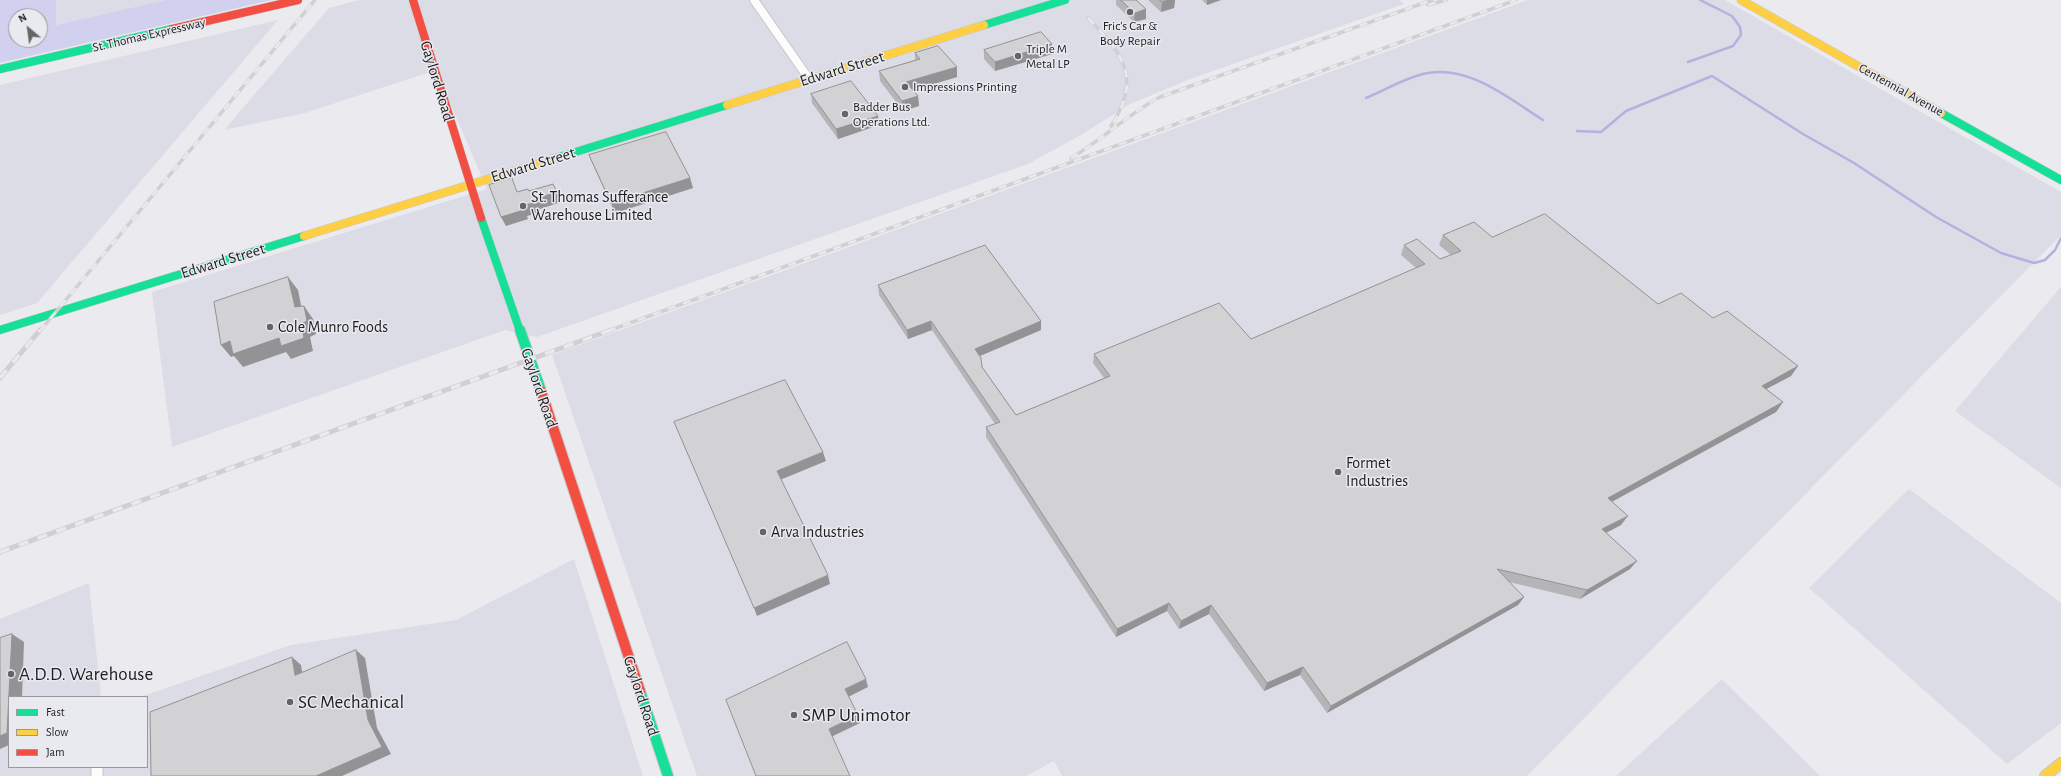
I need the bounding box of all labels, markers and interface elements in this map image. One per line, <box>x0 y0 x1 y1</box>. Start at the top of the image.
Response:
marker: Fric's Car & Body Repair <box>1125 7 1135 17</box>
north arrow <box>8 8 48 48</box>
text: N <box>16 11 28 25</box>
street label: St. Thomas Expressway <box>91 14 207 56</box>
place label: Fric's Car & Body Repair <box>1100 18 1160 49</box>
street label: Gaylord Road <box>416 39 458 123</box>
place label: Triple M Metal LP <box>1026 41 1070 72</box>
street label: Edward Street <box>798 47 886 91</box>
marker: Triple M Metal LP <box>1013 51 1023 61</box>
street label: Centennial Avenue <box>1856 60 1946 120</box>
place label: Impressions Printing <box>913 79 1017 95</box>
marker: Impressions Printing <box>900 82 910 92</box>
place label: Badder Bus Operations Ltd. <box>853 99 930 130</box>
marker: Badder Bus Operations Ltd. <box>840 109 850 119</box>
street label: Edward Street <box>489 143 577 187</box>
place label: St. Thomas Sufferance Warehouse Limited <box>531 187 668 225</box>
marker: St. Thomas Sufferance Warehouse Limited <box>518 201 528 211</box>
street label: Edward Street <box>179 239 267 283</box>
place label: Cole Munro Foods <box>278 317 388 337</box>
marker: Cole Munro Foods <box>265 322 275 332</box>
street label: Gaylord Road <box>516 346 562 430</box>
place label: Formet Industries <box>1346 453 1408 491</box>
marker: Formet Industries <box>1333 467 1343 477</box>
place label: Arva Industries <box>771 522 864 542</box>
marker: Arva Industries <box>758 527 768 537</box>
street label: Gaylord Road <box>619 654 663 738</box>
place label: A.D.D. Warehouse <box>19 663 153 685</box>
marker: A.D.D. Warehouse <box>6 669 16 679</box>
place label: SC Mechanical <box>298 691 404 713</box>
legend <box>8 696 148 768</box>
marker: SC Mechanical <box>285 697 295 707</box>
place label: SMP Unimotor <box>802 704 910 726</box>
text: Fast <box>46 706 65 718</box>
marker: SMP Unimotor <box>789 710 799 720</box>
text: Slow <box>46 726 68 738</box>
text: Jam <box>46 746 65 758</box>

